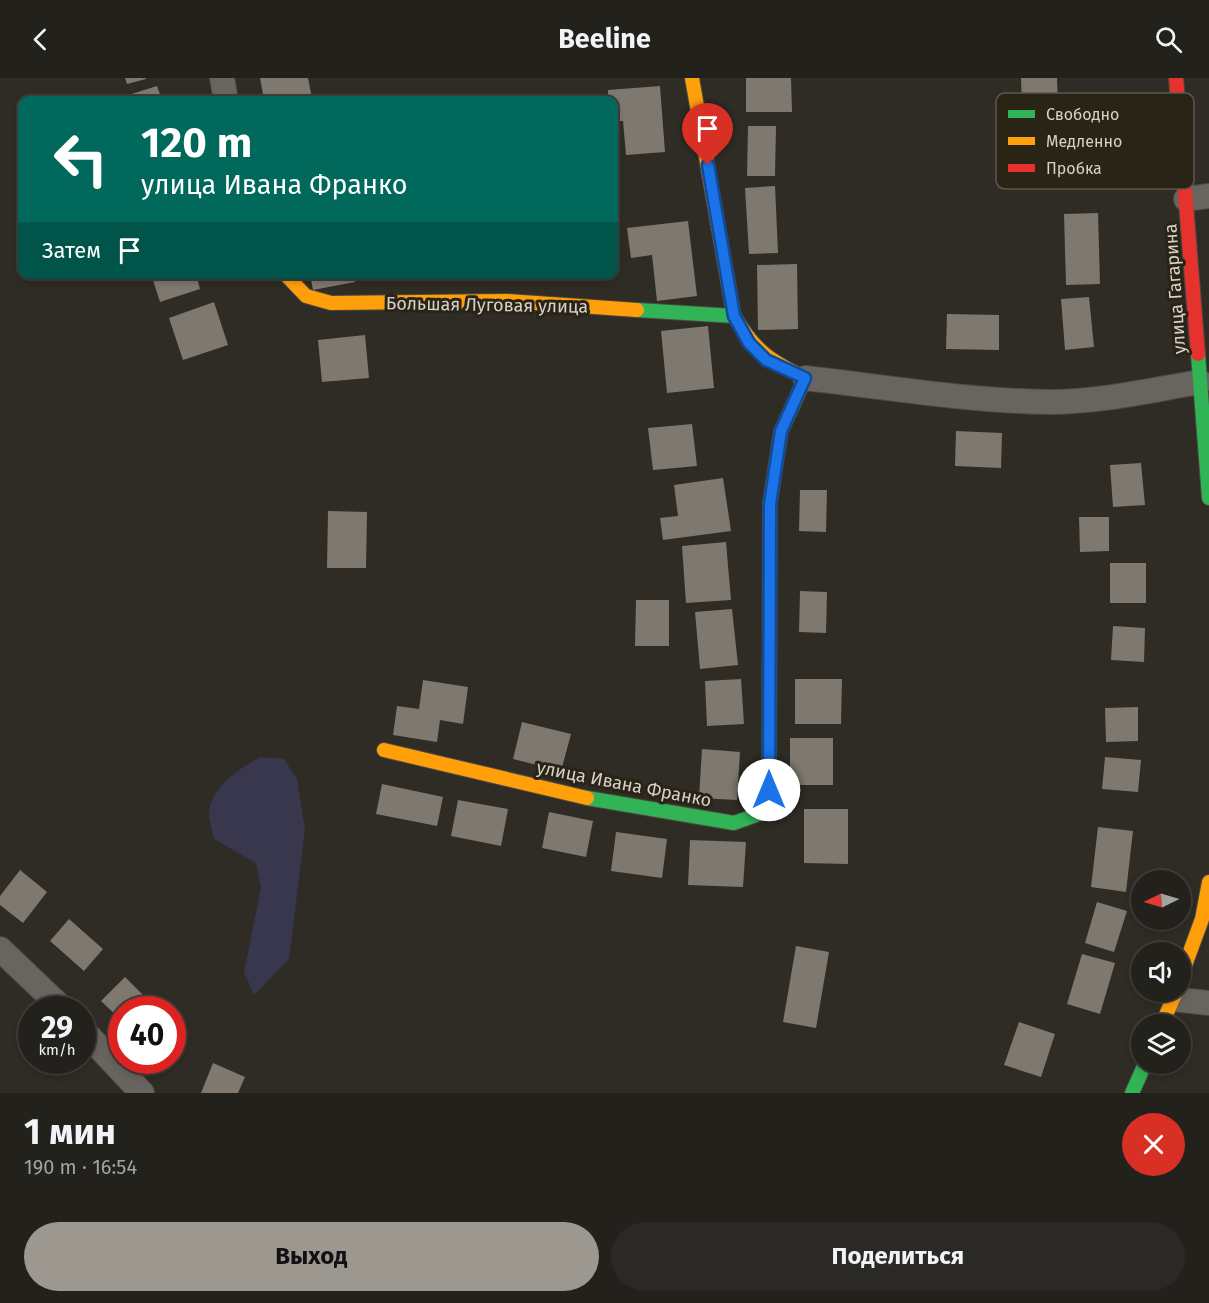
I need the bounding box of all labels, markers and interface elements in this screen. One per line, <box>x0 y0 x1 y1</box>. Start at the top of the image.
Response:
icon: back <box>24 23 57 56</box>
text: Beeline <box>558 23 651 55</box>
icon: search <box>1152 23 1185 56</box>
legend <box>996 93 1194 189</box>
pin <box>682 103 733 165</box>
text: Свободно <box>1046 105 1119 124</box>
icon: arrive <box>691 112 724 145</box>
text: 120 m <box>141 118 252 168</box>
icon: left <box>42 120 120 198</box>
text: Медленно <box>1046 132 1122 151</box>
text: Пробка <box>1046 159 1102 178</box>
text: улица Ивана Франко <box>141 169 407 201</box>
street label: улица Гагарина <box>1159 223 1191 355</box>
icon: arrive <box>113 234 146 267</box>
text: Затем <box>42 237 101 264</box>
street label: Большая Луговая улица <box>386 292 588 318</box>
street label: улица Ивана Франко <box>535 756 713 812</box>
position arrow <box>737 758 801 822</box>
north arrow <box>1131 870 1191 930</box>
map controls <box>1131 870 1191 1074</box>
button: sound <box>1131 942 1191 1002</box>
speed limit sign: 40 <box>108 996 186 1074</box>
text: 29 <box>41 1010 73 1046</box>
button: layers <box>1131 1014 1191 1074</box>
text: km/h <box>38 1041 76 1059</box>
text: 1 мин <box>24 1110 116 1154</box>
button: close <box>1122 1113 1185 1176</box>
text: 190 m · 16:54 <box>24 1155 137 1179</box>
button: Выход <box>24 1222 599 1291</box>
button: Поделиться <box>611 1222 1185 1291</box>

